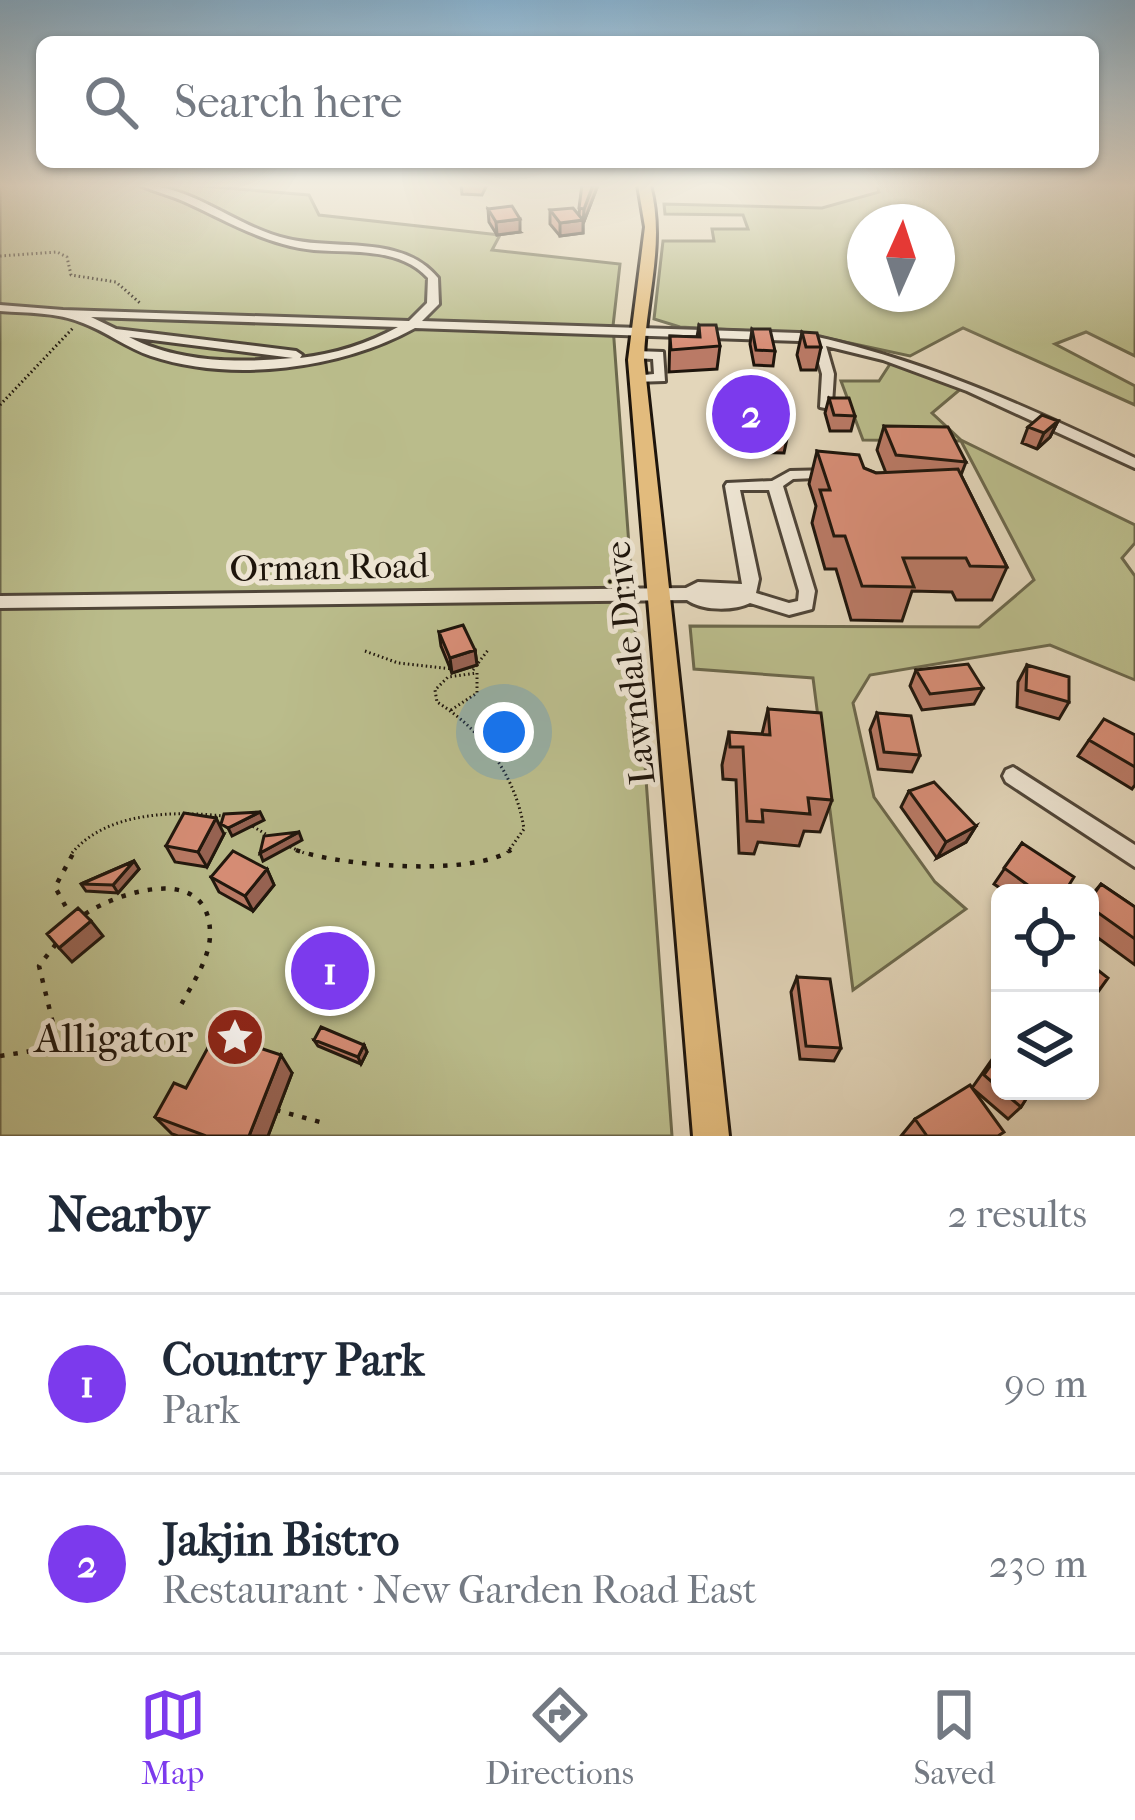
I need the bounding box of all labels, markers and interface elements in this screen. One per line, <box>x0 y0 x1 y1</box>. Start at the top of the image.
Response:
search box <box>36 36 1099 168</box>
icon: search <box>78 69 144 135</box>
text: Search here <box>174 76 402 129</box>
north arrow <box>847 204 955 312</box>
pin: 2 <box>712 369 790 459</box>
street label: Lawndale Drive <box>596 539 664 787</box>
street label: Orman Road <box>229 544 429 590</box>
your location <box>474 702 534 762</box>
map controls <box>991 884 1099 1100</box>
button: locate <box>991 884 1099 992</box>
pin: 1 <box>291 926 369 1016</box>
button: layers <box>991 992 1099 1100</box>
place icon: Alligator <box>204 1006 266 1068</box>
place label: Alligator <box>33 1014 193 1063</box>
text: Nearby <box>48 1184 209 1244</box>
text: 2 results <box>948 1191 1087 1237</box>
text: Country Park <box>162 1334 424 1387</box>
text: 1 <box>80 1361 94 1407</box>
text: 90 m <box>1004 1361 1087 1407</box>
text: Park <box>162 1387 240 1433</box>
text: Jakjin Bistro <box>162 1514 399 1567</box>
text: 2 <box>77 1541 97 1587</box>
text: 230 m <box>989 1541 1087 1587</box>
text: Restaurant · New Garden Road East <box>162 1567 757 1613</box>
tab: Map <box>140 1682 206 1793</box>
tab: Directions <box>485 1682 634 1793</box>
tab: Saved <box>913 1682 995 1793</box>

